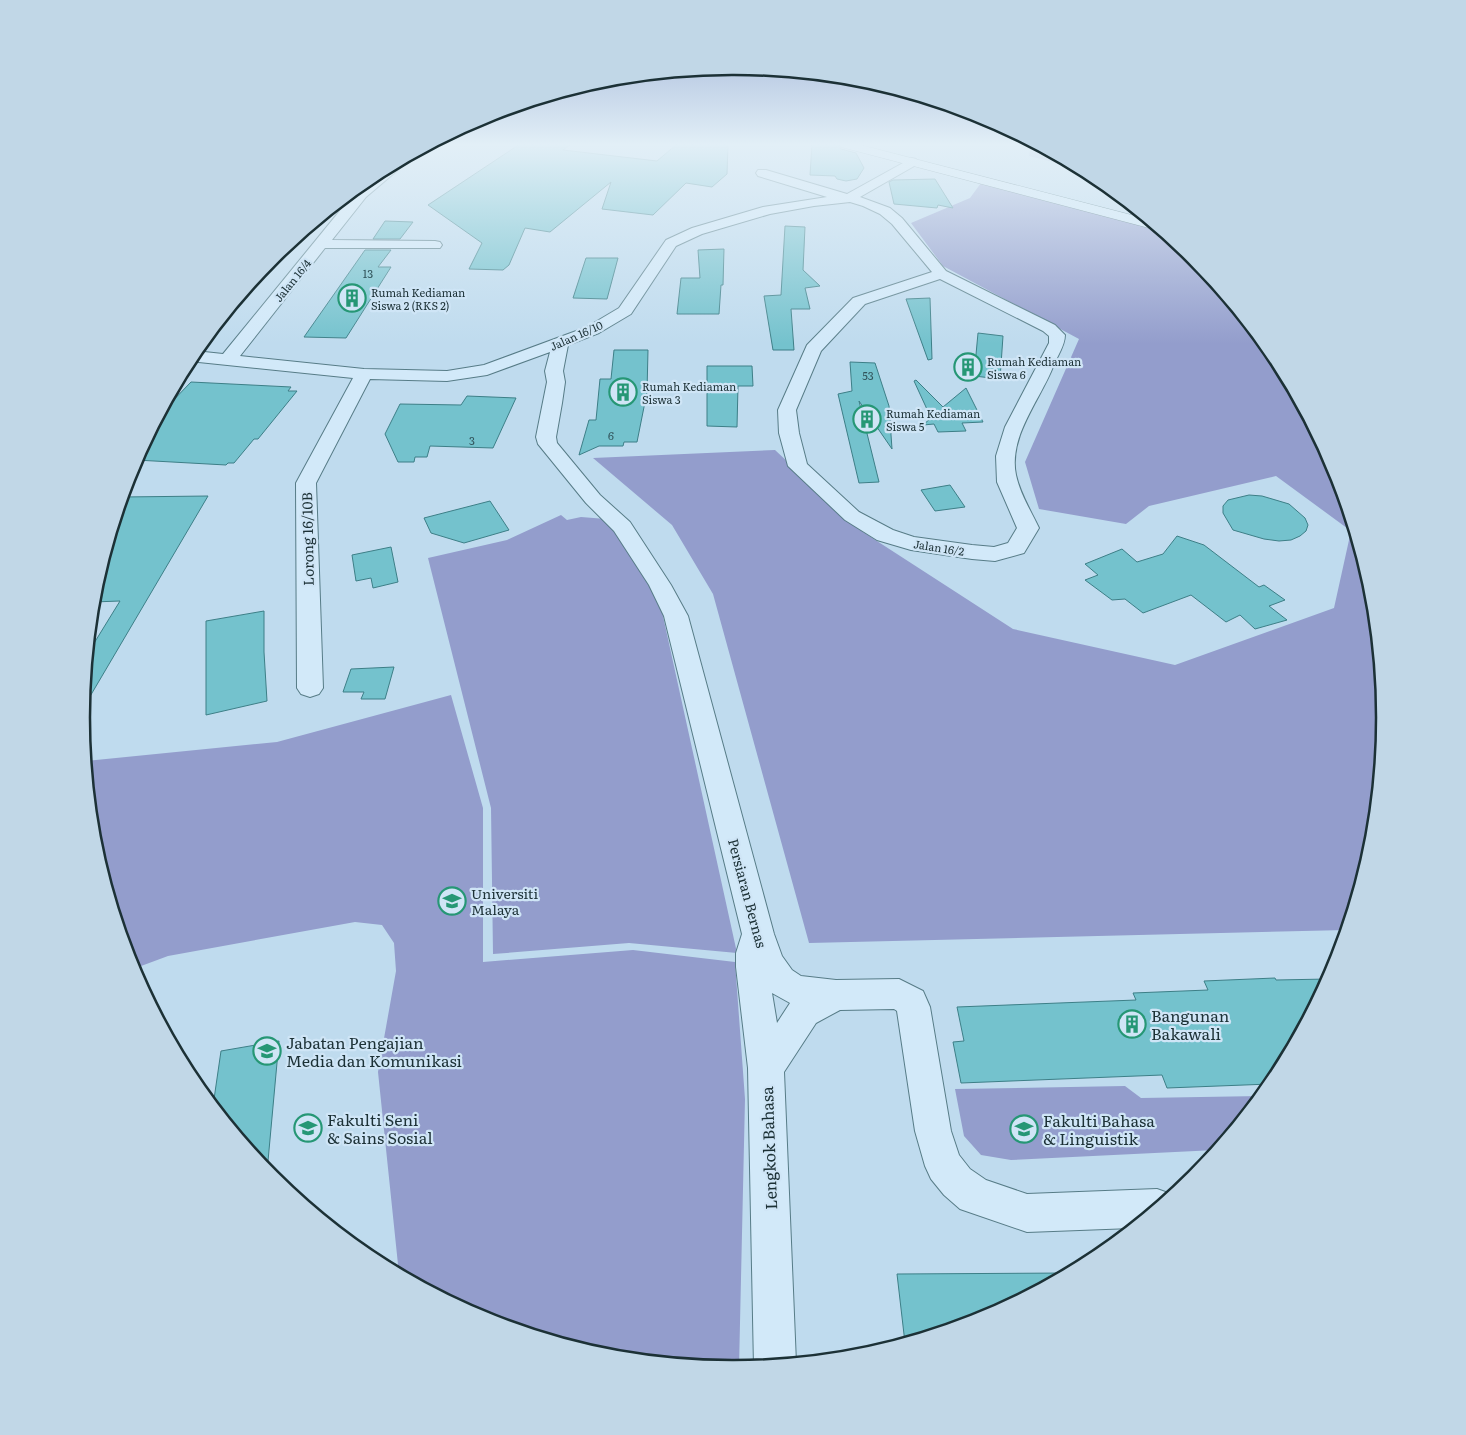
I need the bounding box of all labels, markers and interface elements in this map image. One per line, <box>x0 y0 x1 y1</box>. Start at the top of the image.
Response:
street label: Jalan 16/4 <box>270 255 314 305</box>
house number: 13 <box>363 265 373 281</box>
building icon: Rumah Kediaman Siswa 2 (RKS 2) <box>337 283 367 313</box>
place label: Rumah Kediaman Siswa 2 (RKS 2) <box>371 284 465 313</box>
street label: Jalan 16/10 <box>547 316 605 354</box>
building icon: Rumah Kediaman Siswa 6 <box>953 352 983 382</box>
place label: Rumah Kediaman Siswa 6 <box>987 353 1081 382</box>
house number: 53 <box>862 367 874 383</box>
building icon: Rumah Kediaman Siswa 3 <box>608 377 638 407</box>
place label: Rumah Kediaman Siswa 3 <box>642 378 736 407</box>
building icon: Rumah Kediaman Siswa 5 <box>852 404 882 434</box>
place label: Rumah Kediaman Siswa 5 <box>886 405 980 434</box>
house number: 6 <box>608 427 614 443</box>
house number: 3 <box>469 432 475 448</box>
street label: Lorong 16/10B <box>296 492 318 586</box>
street label: Jalan 16/2 <box>912 535 966 559</box>
street label: Persiaran Bernas <box>724 836 772 950</box>
place label: Universiti Malaya <box>471 883 538 919</box>
school or university icon: Universiti Malaya <box>437 886 467 916</box>
place label: Bangunan Bakawali <box>1151 1003 1230 1045</box>
building icon: Bangunan Bakawali <box>1117 1009 1147 1039</box>
place label: Jabatan Pengajian Media dan Komunikasi <box>286 1030 462 1072</box>
school or university icon: Jabatan Pengajian Media dan Komunikasi <box>252 1036 282 1066</box>
street label: Lengkok Bahasa <box>754 1086 782 1210</box>
place label: Fakulti Seni & Sains Sosial <box>327 1107 433 1149</box>
place label: Fakulti Bahasa & Linguistik <box>1043 1108 1155 1150</box>
school or university icon: Fakulti Seni & Sains Sosial <box>293 1113 323 1143</box>
school or university icon: Fakulti Bahasa & Linguistik <box>1009 1114 1039 1144</box>

